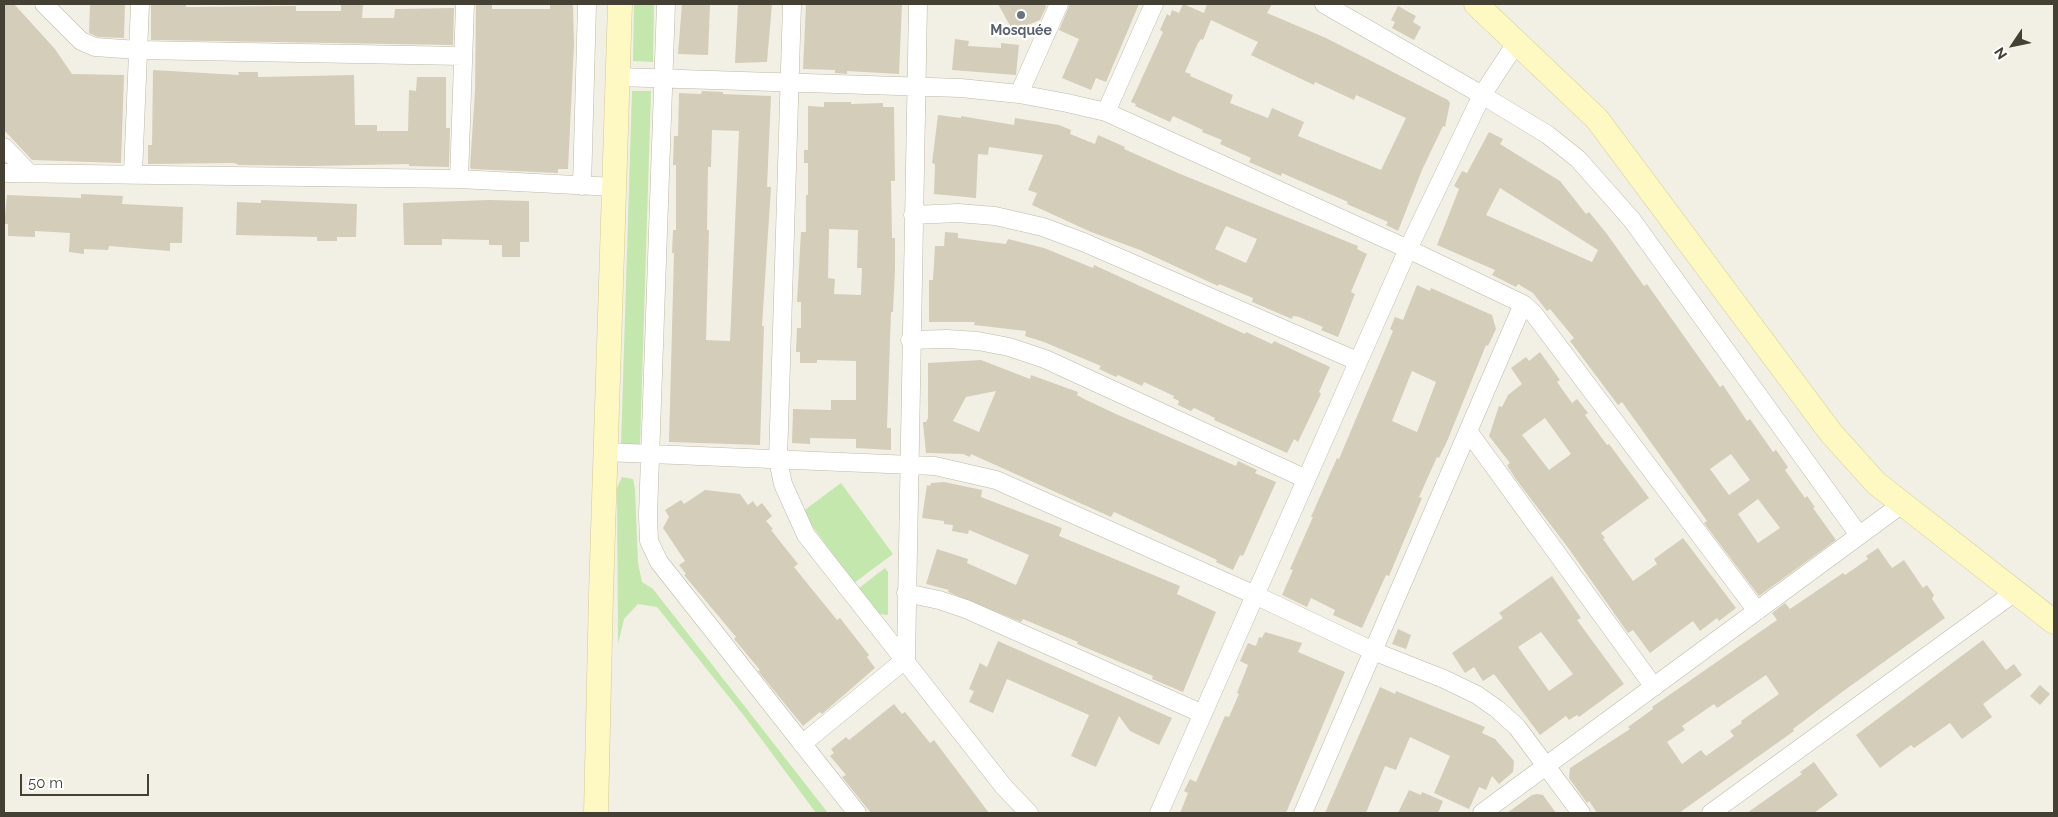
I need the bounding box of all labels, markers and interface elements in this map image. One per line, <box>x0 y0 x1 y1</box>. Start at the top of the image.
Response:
marker: Mosquée <box>1015 9 1027 21</box>
north arrow <box>1988 20 2038 70</box>
place label: Mosquée <box>990 23 1052 39</box>
text: N <box>1991 44 2010 62</box>
scale bar <box>22 764 151 796</box>
text: 50 m <box>28 774 63 792</box>

